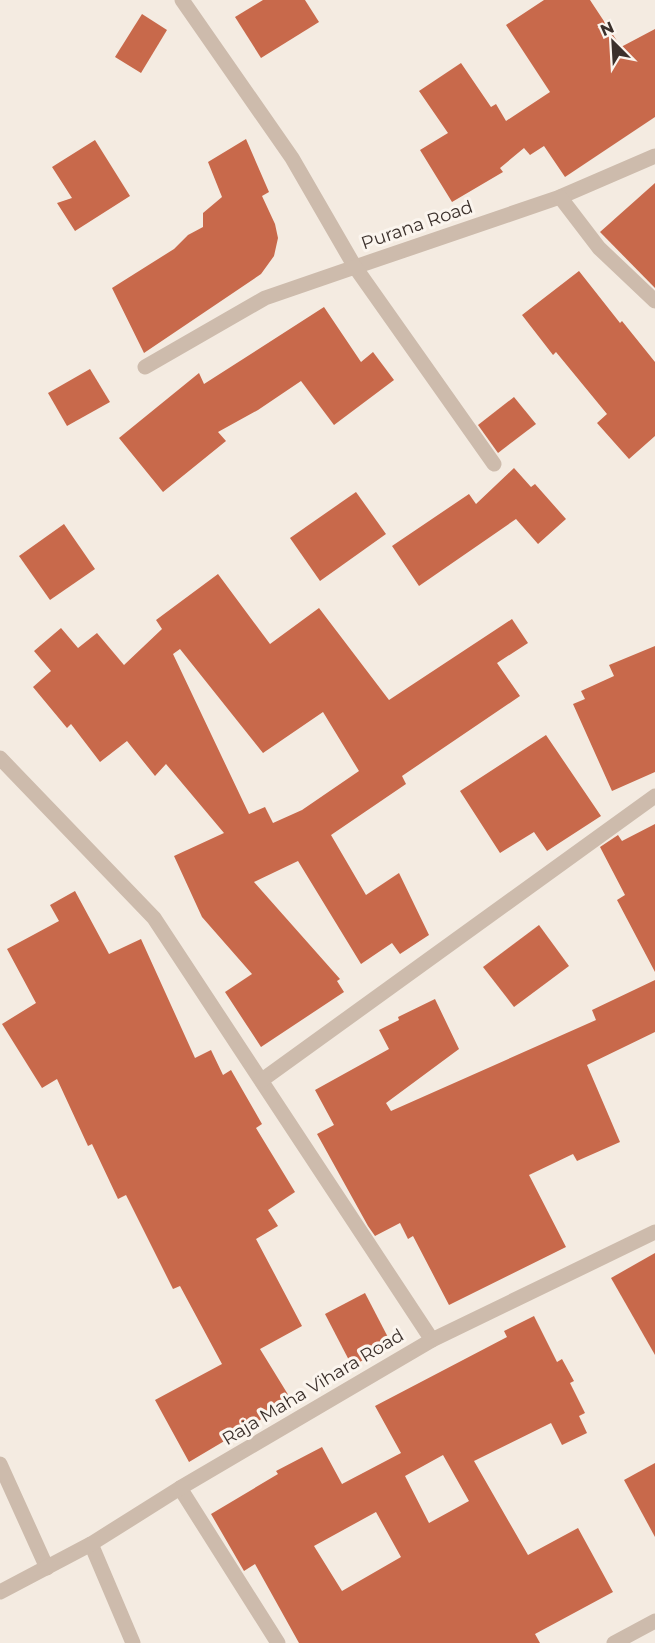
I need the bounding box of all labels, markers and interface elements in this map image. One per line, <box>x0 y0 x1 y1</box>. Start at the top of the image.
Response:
north arrow <box>583 12 643 72</box>
text: N <box>597 17 617 40</box>
street label: Purana Road <box>358 196 476 254</box>
street label: Raja Maha Vihara Road <box>218 1324 408 1450</box>

